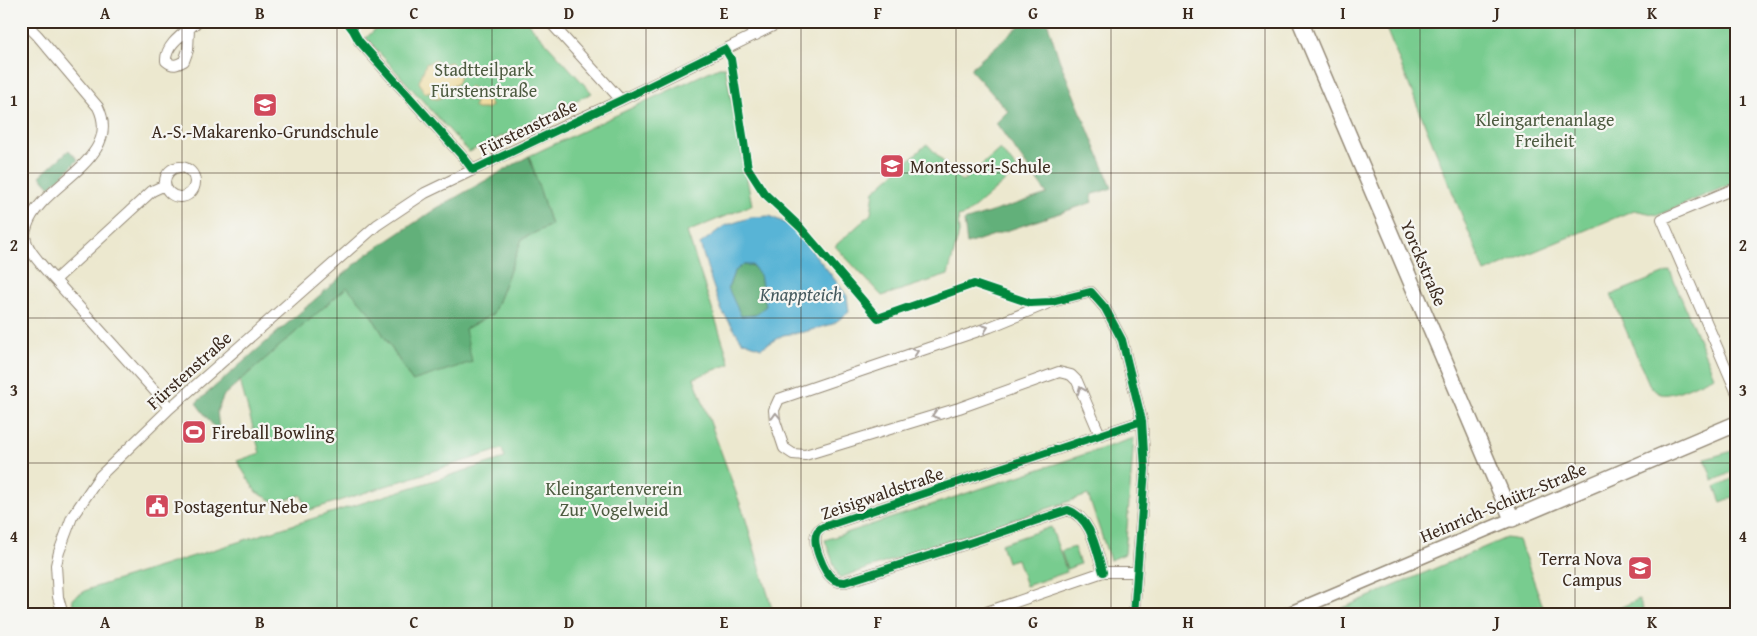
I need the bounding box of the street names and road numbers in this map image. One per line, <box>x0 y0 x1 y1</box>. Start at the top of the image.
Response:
street label: Fürstenstraße <box>474 92 582 162</box>
street label: Yorckstraße <box>1394 216 1454 310</box>
street label: Fürstenstraße <box>140 324 238 416</box>
street label: Heinrich-Schütz-Straße <box>1415 455 1591 549</box>
street label: Zeisigwaldstraße <box>817 459 947 527</box>

